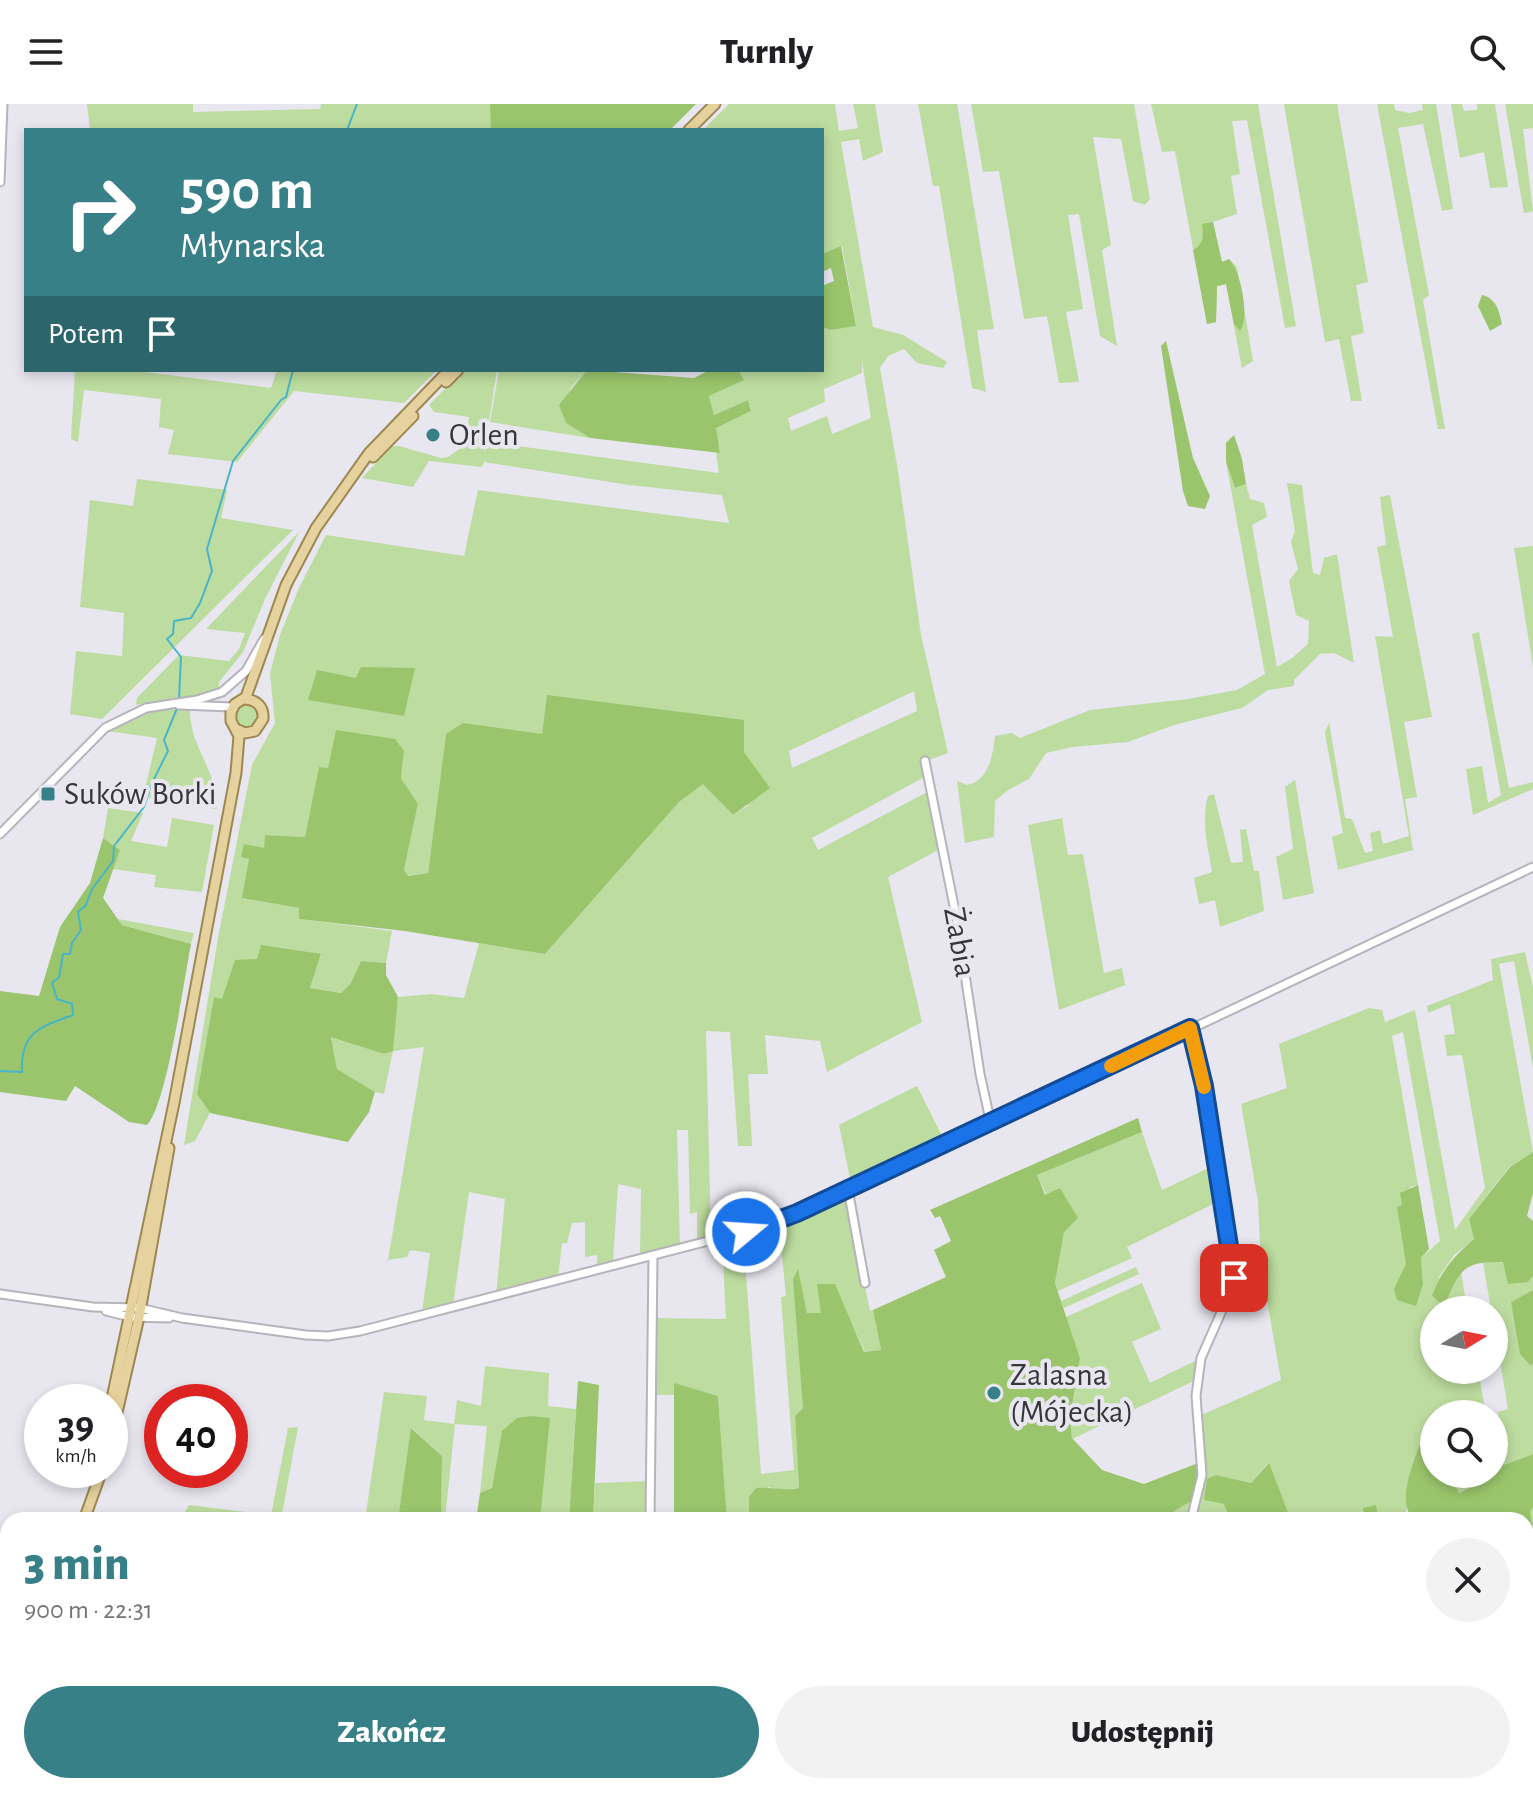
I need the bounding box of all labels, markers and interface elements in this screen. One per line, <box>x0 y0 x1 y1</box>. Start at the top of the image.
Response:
icon: menu <box>24 30 68 74</box>
icon: search <box>1465 30 1509 74</box>
text: Turnly <box>720 34 813 70</box>
icon: right <box>48 160 152 264</box>
text: 590 m <box>180 163 314 219</box>
text: Młynarska <box>180 228 325 264</box>
icon: arrive <box>140 312 184 356</box>
text: Potem <box>48 319 124 349</box>
place label: Orlen <box>449 419 519 451</box>
marker: Orlen <box>424 426 442 444</box>
place label: Suków Borki <box>64 778 217 810</box>
marker: Suków Borki <box>39 785 57 803</box>
street label: Żabia <box>938 904 983 980</box>
position arrow <box>704 1190 788 1274</box>
pin <box>1200 1244 1268 1312</box>
icon: arrive <box>1212 1256 1256 1300</box>
north arrow <box>1420 1296 1508 1384</box>
map controls <box>1420 1296 1508 1488</box>
place label: Zalasna (Mójecka) <box>1010 1359 1134 1428</box>
speed limit sign: 40 <box>144 1384 248 1488</box>
marker: Zalasna (Mójecka) <box>985 1384 1003 1402</box>
button: search <box>1420 1400 1508 1488</box>
text: 39 <box>58 1406 94 1446</box>
text: km/h <box>55 1446 97 1466</box>
button: close <box>1426 1538 1510 1622</box>
text: 3 min <box>24 1541 130 1589</box>
text: 900 m · 22:31 <box>24 1597 153 1623</box>
button: Zakończ <box>24 1686 759 1778</box>
button: Udostępnij <box>775 1686 1510 1778</box>

